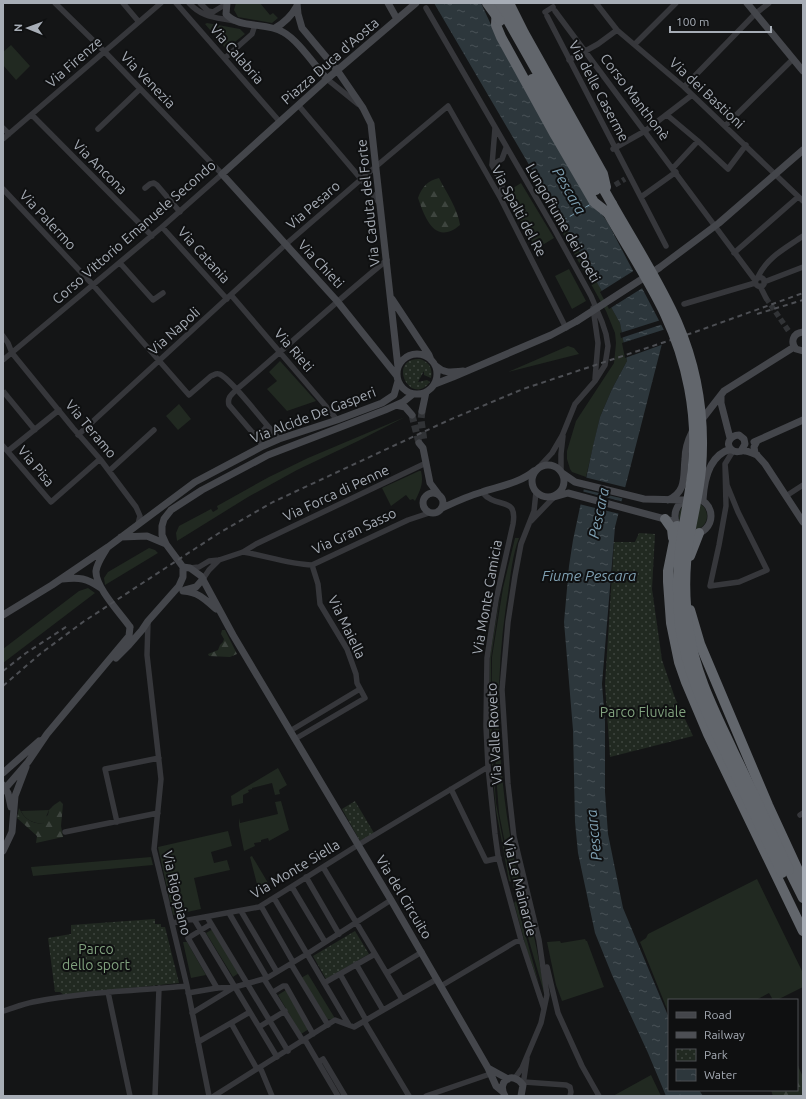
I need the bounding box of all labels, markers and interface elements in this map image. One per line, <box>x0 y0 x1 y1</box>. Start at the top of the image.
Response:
north arrow <box>8 8 48 48</box>
scale bar <box>670 8 771 34</box>
street label: Piazza Duca d'Aosta <box>278 14 382 108</box>
text: 100 m <box>676 15 709 28</box>
street label: Via Calabria <box>207 21 267 87</box>
text: N <box>12 24 24 32</box>
street label: Via Firenze <box>43 33 105 91</box>
street label: Via delle Caserme <box>566 38 632 144</box>
street label: Via Venezia <box>117 49 179 111</box>
street label: Corso Manthonè <box>597 51 673 143</box>
street label: Via dei Bastioni <box>666 54 748 132</box>
street label: Via Ancona <box>70 137 130 197</box>
street label: Via Caduta del Forte <box>353 139 383 267</box>
street label: Corso Vittorio Emanuele Secondo <box>49 157 219 307</box>
street label: Lungofiume dei Poeti <box>522 161 604 285</box>
street label: Via Spalti del Re <box>488 163 550 259</box>
water label: Pescara <box>549 164 590 217</box>
street label: Via Pesaro <box>283 177 343 233</box>
street label: Via Palermo <box>16 187 80 253</box>
street label: Via Catania <box>175 224 233 286</box>
street label: Via Chieti <box>295 237 347 291</box>
street label: Via Napoli <box>145 304 203 358</box>
street label: Via Rieti <box>271 325 317 375</box>
street label: Via Alcide De Gasperi <box>248 384 378 446</box>
street label: Via Teramo <box>62 397 120 461</box>
street label: Via Pisa <box>14 442 58 490</box>
street label: Via Forca di Penne <box>280 461 392 525</box>
water label: Pescara <box>585 486 612 540</box>
street label: Via Gran Sasso <box>309 505 399 557</box>
street label: Via Monte Camicia <box>469 538 505 656</box>
water label: Fiume Pescara <box>542 567 636 584</box>
street label: Via Maiella <box>325 593 369 661</box>
street label: Via Valle Roveto <box>483 682 505 786</box>
park label: Parco Fluviale <box>600 704 686 720</box>
water label: Pescara <box>582 809 605 861</box>
street label: Via Monte Siella <box>248 836 342 902</box>
street label: Via Le Mainarde <box>500 836 540 938</box>
street label: Via Rigopiano <box>159 849 195 937</box>
street label: Via del Circuito <box>373 852 435 942</box>
park label: Parco dello sport <box>62 941 130 973</box>
legend <box>668 999 798 1091</box>
text: Road <box>704 1008 732 1021</box>
text: Railway <box>704 1028 745 1041</box>
text: Park <box>704 1048 728 1061</box>
text: Water <box>704 1068 737 1081</box>

